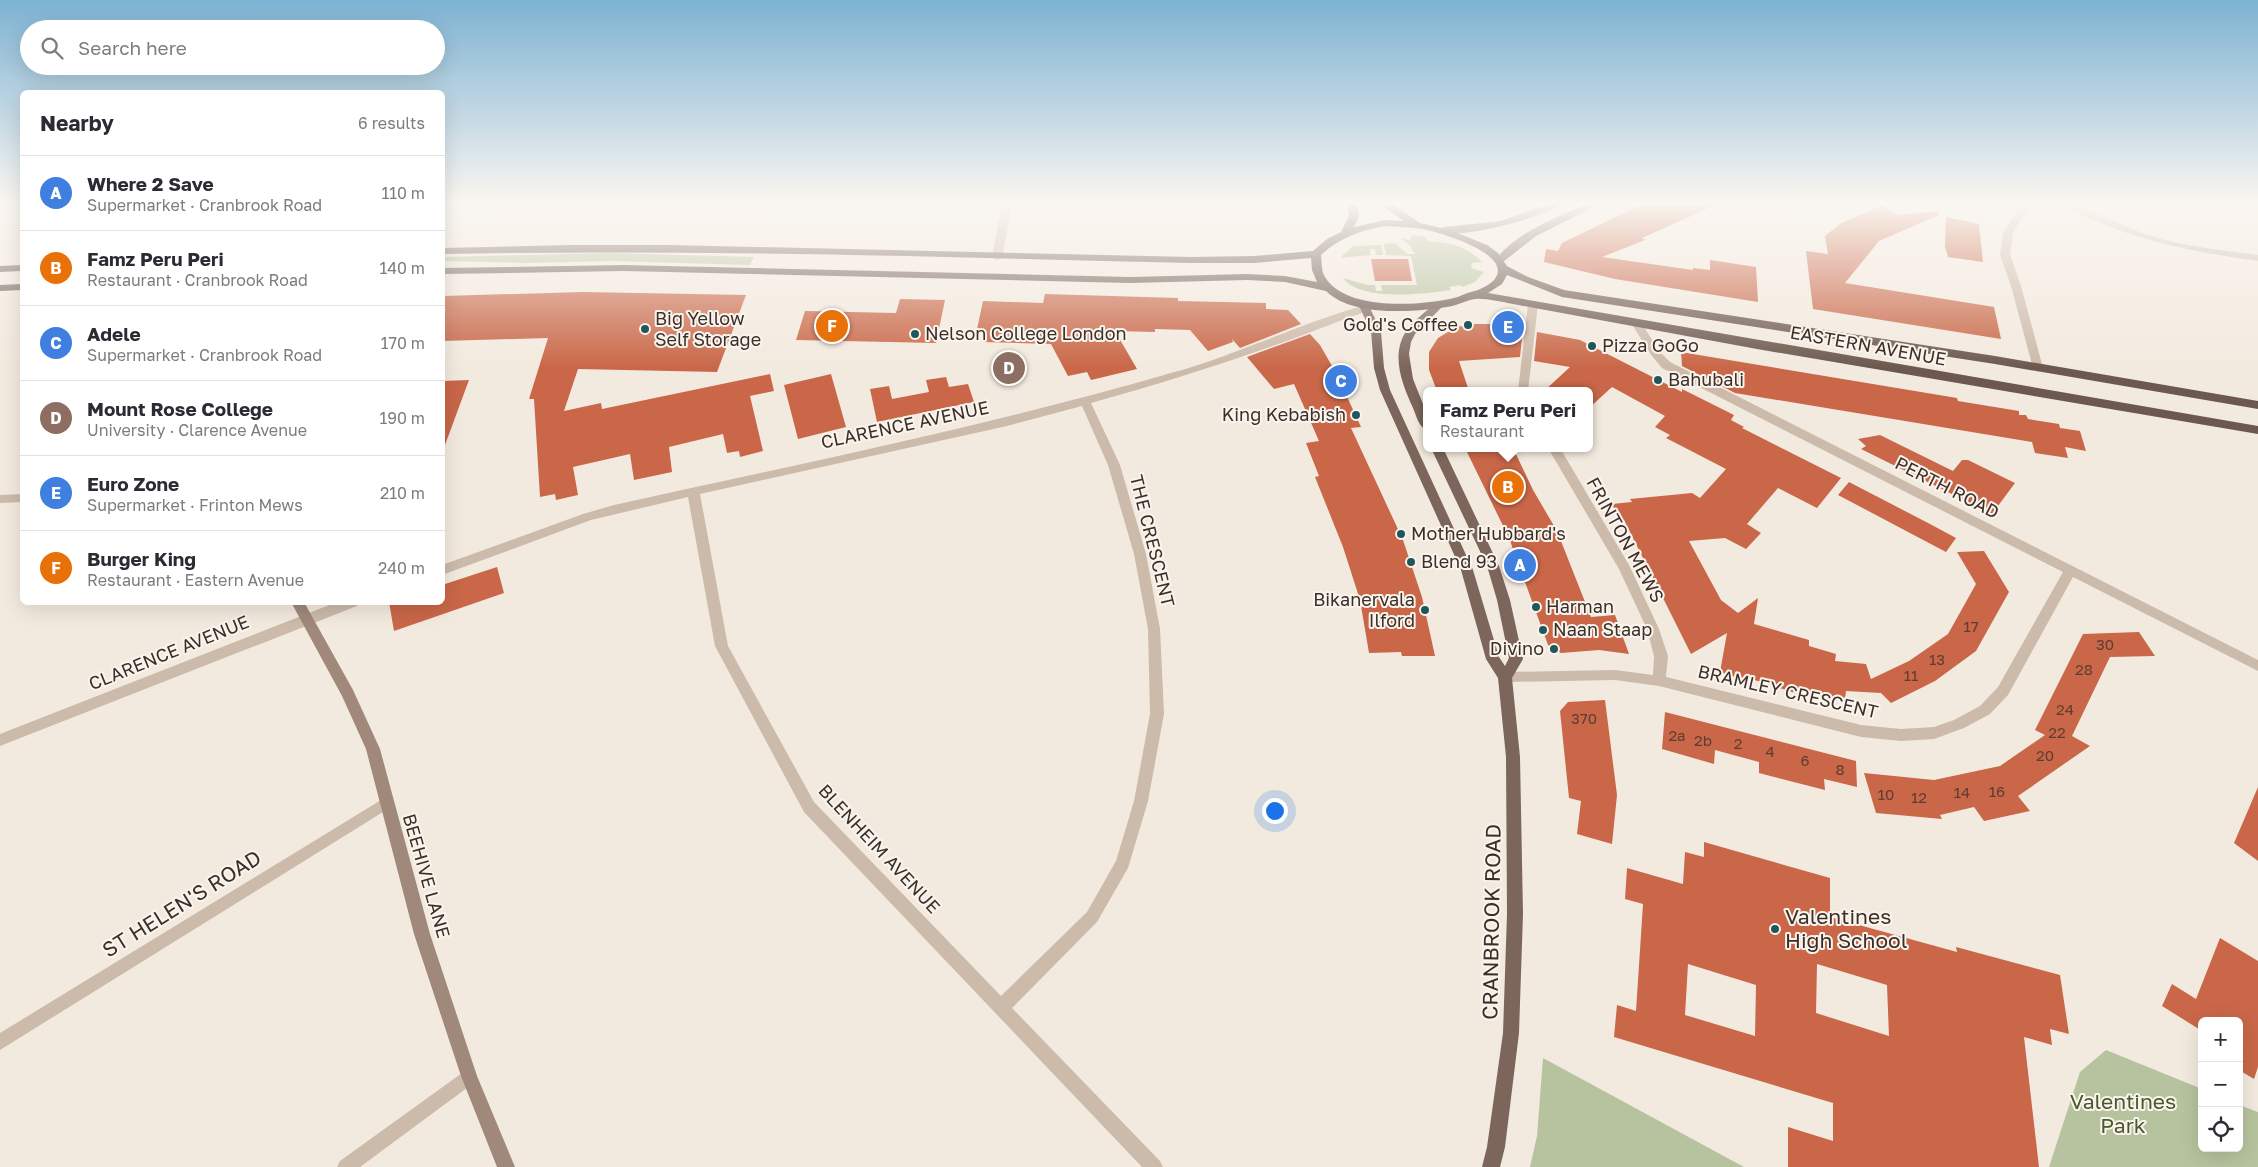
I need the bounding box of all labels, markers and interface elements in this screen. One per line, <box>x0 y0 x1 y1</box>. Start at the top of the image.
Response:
search box <box>20 20 445 75</box>
icon: search <box>38 34 66 62</box>
text: Search here <box>78 36 187 59</box>
text: Nearby <box>40 110 114 136</box>
text: 6 results <box>358 113 425 133</box>
text: Where 2 Save <box>87 172 214 195</box>
text: A <box>50 183 62 203</box>
text: 110 m <box>381 183 425 203</box>
text: Supermarket · Cranbrook Road <box>87 195 322 215</box>
text: Famz Peru Peri <box>87 247 224 270</box>
text: B <box>50 258 62 278</box>
text: 140 m <box>379 258 425 278</box>
text: Restaurant · Cranbrook Road <box>87 270 308 290</box>
place label: Big Yellow Self Storage <box>655 307 761 350</box>
pin: F <box>816 307 848 345</box>
pin: E <box>1492 308 1524 346</box>
place label: Gold's Coffee <box>1343 313 1458 335</box>
marker: Gold's Coffee <box>1462 319 1474 331</box>
street label: EASTERN AVENUE <box>1788 320 1948 370</box>
text: Adele <box>87 322 141 345</box>
place label: Nelson College London <box>925 322 1127 344</box>
marker: Big Yellow Self Storage <box>639 323 651 335</box>
marker: Nelson College London <box>909 328 921 340</box>
text: C <box>50 333 62 353</box>
text: 170 m <box>381 333 425 353</box>
place label: Pizza GoGo <box>1602 334 1699 356</box>
marker: Pizza GoGo <box>1586 340 1598 352</box>
text: Supermarket · Cranbrook Road <box>87 345 322 365</box>
pin: D <box>993 349 1025 387</box>
pin: C <box>1325 362 1357 400</box>
place label: Bahubali <box>1668 368 1744 390</box>
marker: Bahubali <box>1652 374 1664 386</box>
popup <box>1423 387 1593 452</box>
street label: CLARENCE AVENUE <box>819 395 991 453</box>
text: Mount Rose College <box>87 397 273 420</box>
text: Famz Peru Peri <box>1440 398 1576 421</box>
place label: King Kebabish <box>1222 403 1346 425</box>
text: D <box>50 408 62 428</box>
text: 190 m <box>379 408 425 428</box>
marker: King Kebabish <box>1350 409 1362 421</box>
text: University · Clarence Avenue <box>87 420 307 440</box>
text: Restaurant <box>1440 421 1525 441</box>
street label: PERTH ROAD <box>1892 451 2003 523</box>
pin: B <box>1492 468 1524 506</box>
text: Euro Zone <box>87 472 179 495</box>
street label: THE CRESCENT <box>1126 472 1180 609</box>
street label: FRINTON MEWS <box>1582 473 1669 606</box>
text: E <box>51 483 61 503</box>
text: 210 m <box>380 483 425 503</box>
text: Supermarket · Frinton Mews <box>87 495 303 515</box>
place label: Mother Hubbard's <box>1411 522 1566 544</box>
marker: Mother Hubbard's <box>1395 528 1407 540</box>
pin: A <box>1504 546 1536 584</box>
text: Burger King <box>87 547 196 570</box>
place label: Blend 93 <box>1421 550 1497 572</box>
marker: Blend 93 <box>1405 556 1417 568</box>
text: F <box>51 558 61 578</box>
text: 240 m <box>378 558 425 578</box>
text: Restaurant · Eastern Avenue <box>87 570 304 590</box>
place label: Bikanervala Ilford <box>1313 588 1415 631</box>
place label: Harman <box>1546 595 1614 617</box>
marker: Harman <box>1530 601 1542 613</box>
marker: Bikanervala Ilford <box>1419 604 1431 616</box>
street label: CLARENCE AVENUE <box>85 610 252 694</box>
house number: 17 <box>1963 617 1979 635</box>
place label: Naan Staap <box>1553 618 1652 640</box>
marker: Naan Staap <box>1537 624 1549 636</box>
house number: 30 <box>2096 635 2114 653</box>
place label: Divino <box>1490 637 1544 659</box>
marker: Divino <box>1548 643 1560 655</box>
house number: 13 <box>1929 650 1945 668</box>
street label: BRAMLEY CRESCENT <box>1696 660 1881 722</box>
house number: 28 <box>2075 660 2093 678</box>
house number: 11 <box>1904 666 1918 684</box>
house number: 24 <box>2056 700 2074 718</box>
house number: 370 <box>1571 709 1597 727</box>
house number: 22 <box>2048 723 2066 741</box>
house number: 2a <box>1668 726 1686 744</box>
house number: 2b <box>1694 731 1712 749</box>
house number: 2 <box>1734 734 1742 752</box>
house number: 4 <box>1765 742 1775 760</box>
house number: 20 <box>2036 746 2054 764</box>
house number: 6 <box>1800 751 1810 769</box>
house number: 8 <box>1835 760 1845 778</box>
street label: BLENHEIM AVENUE <box>814 779 945 917</box>
house number: 16 <box>1989 782 2005 800</box>
house number: 14 <box>1954 783 1970 801</box>
house number: 10 <box>1878 785 1894 803</box>
house number: 12 <box>1911 788 1927 806</box>
your location <box>1262 798 1288 824</box>
street label: BEEHIVE LANE <box>399 811 455 940</box>
street label: CRANBROOK ROAD <box>1476 824 1506 1020</box>
street label: ST HELEN'S ROAD <box>97 844 266 963</box>
place label: Valentines High School <box>1785 903 1907 953</box>
marker: Valentines High School <box>1769 923 1781 935</box>
map controls <box>2198 1017 2243 1152</box>
button: + <box>2198 1017 2243 1062</box>
button: − <box>2198 1062 2243 1107</box>
park label: Valentines Park <box>2070 1088 2176 1138</box>
button: locate <box>2198 1107 2243 1152</box>

